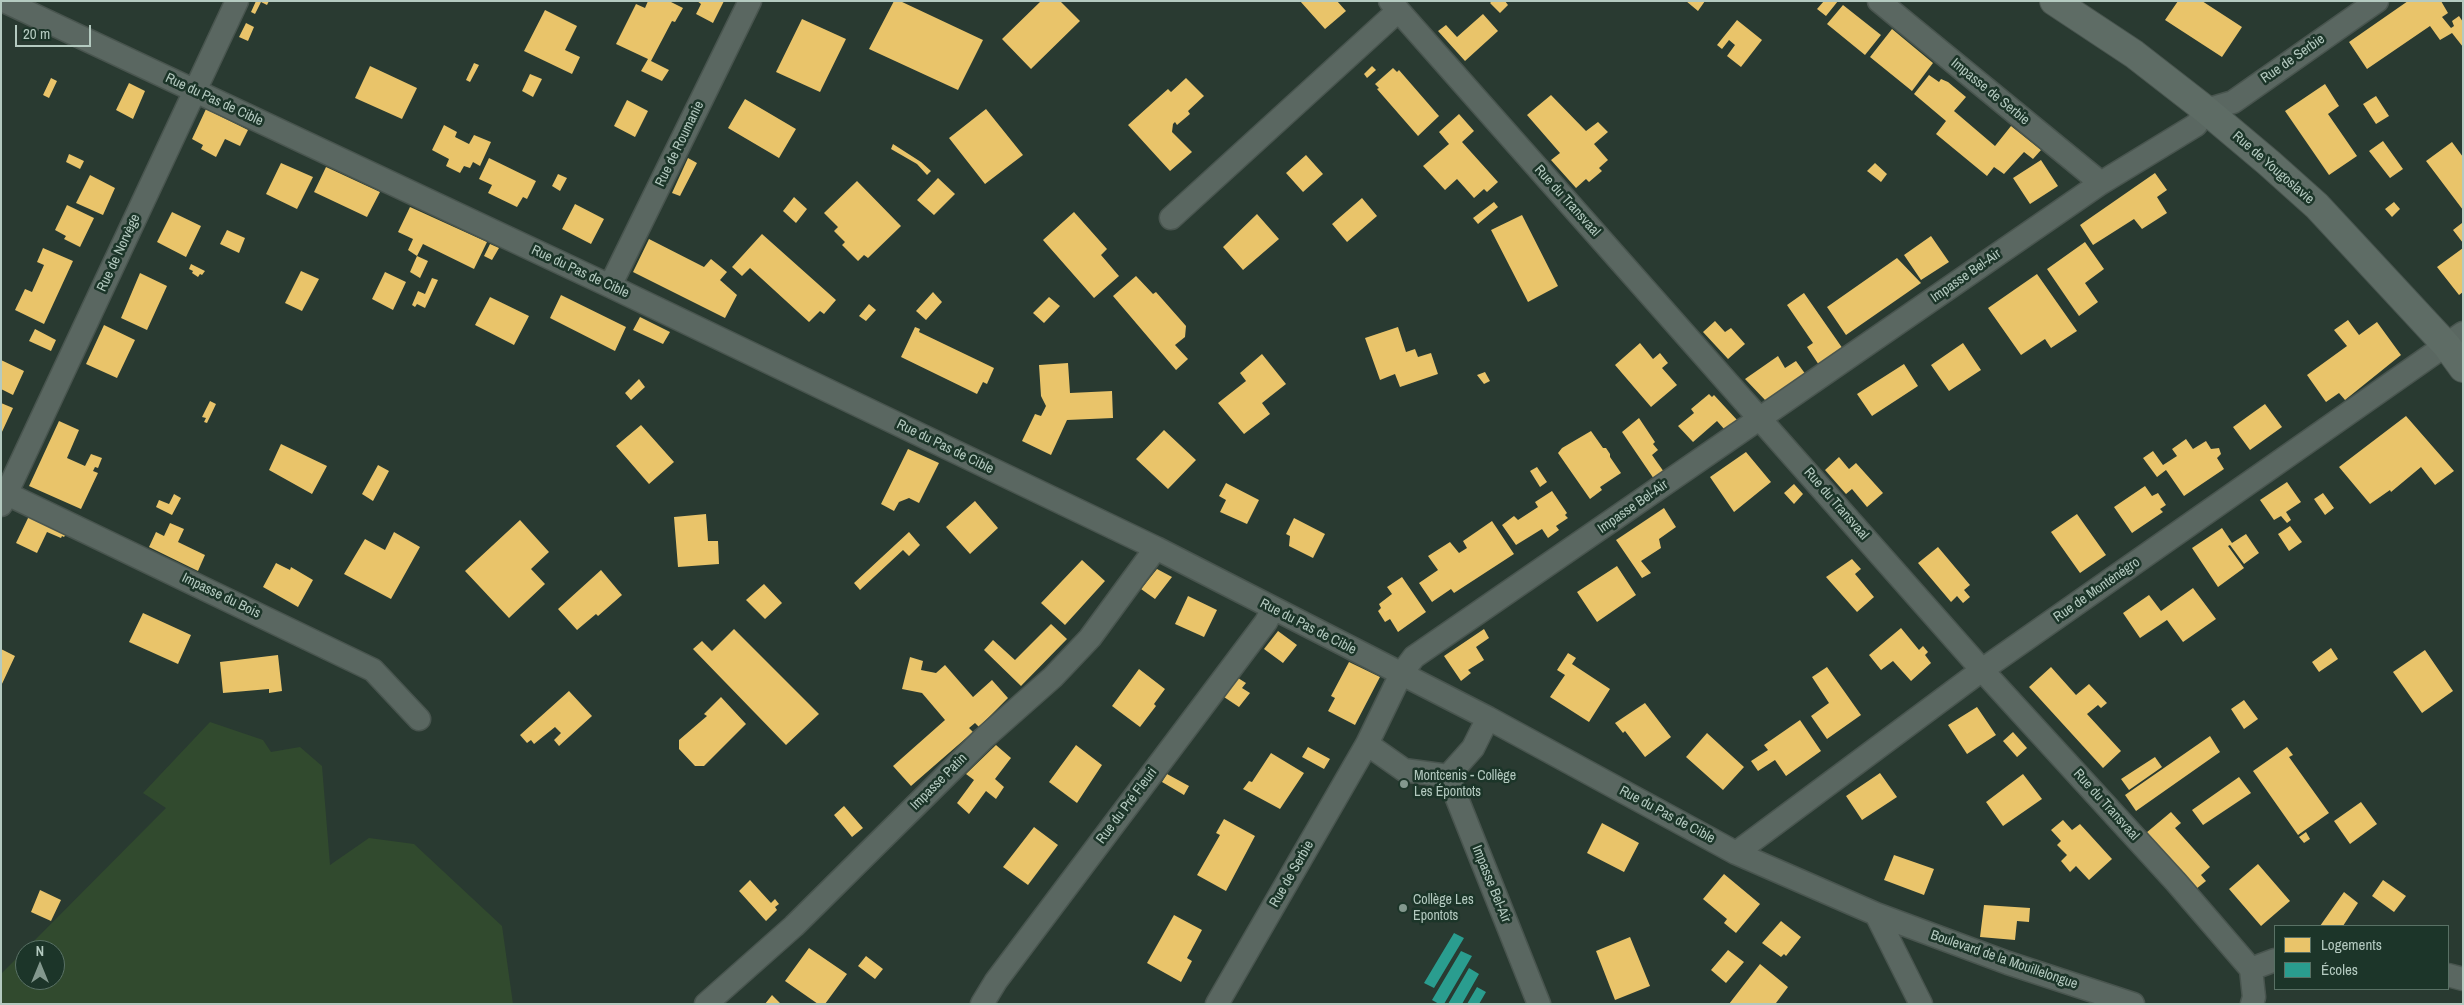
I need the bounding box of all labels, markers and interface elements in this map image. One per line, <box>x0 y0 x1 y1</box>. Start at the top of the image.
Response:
scale bar <box>18 15 94 47</box>
text: 20 m <box>23 23 50 44</box>
street label: Rue de Serbie <box>2258 31 2328 87</box>
street label: Impasse de Serbie <box>1947 55 2033 129</box>
street label: Rue du Pas de Cible <box>162 70 266 130</box>
street label: Rue de Roumanie <box>652 98 708 190</box>
street label: Rue de Yougoslavie <box>2229 128 2317 208</box>
street label: Rue du Transvaal <box>1531 162 1603 240</box>
street label: Rue de Norvège <box>94 212 144 294</box>
street label: Rue du Pas de Cible <box>528 242 632 302</box>
street label: Impasse Bel-Air <box>1928 246 2004 306</box>
street label: Rue du Pas de Cible <box>894 416 996 478</box>
street label: Rue du Transvaal <box>1800 464 1872 544</box>
street label: Impasse Bel-Air <box>1595 477 1671 537</box>
street label: Rue de Monténégro <box>2051 554 2143 626</box>
street label: Impasse du Bois <box>179 570 263 622</box>
street label: Rue du Pas de Cible <box>1257 595 1359 659</box>
street label: Impasse Patin <box>907 750 971 814</box>
street label: Rue du Pré Fleuri <box>1093 765 1161 847</box>
street label: Rue du Transvaal <box>2070 766 2142 844</box>
place label: Montcenis - Collège Les Épontots <box>1414 768 1516 800</box>
marker: Montcenis - Collège Les Épontots <box>1398 778 1410 790</box>
street label: Rue du Pas de Cible <box>1616 783 1718 847</box>
street label: Rue de Serbie <box>1266 838 1318 910</box>
street label: Impasse Bel-Air <box>1468 843 1514 925</box>
place label: Collège Les Epontots <box>1413 892 1474 924</box>
marker: Collège Les Epontots <box>1397 902 1409 914</box>
legend <box>2274 925 2449 990</box>
street label: Boulevard de la Mouillelongue <box>1928 927 2080 993</box>
text: Logements <box>2321 934 2382 955</box>
north arrow <box>15 940 65 990</box>
text: N <box>36 942 44 960</box>
text: Écoles <box>2321 959 2358 980</box>

